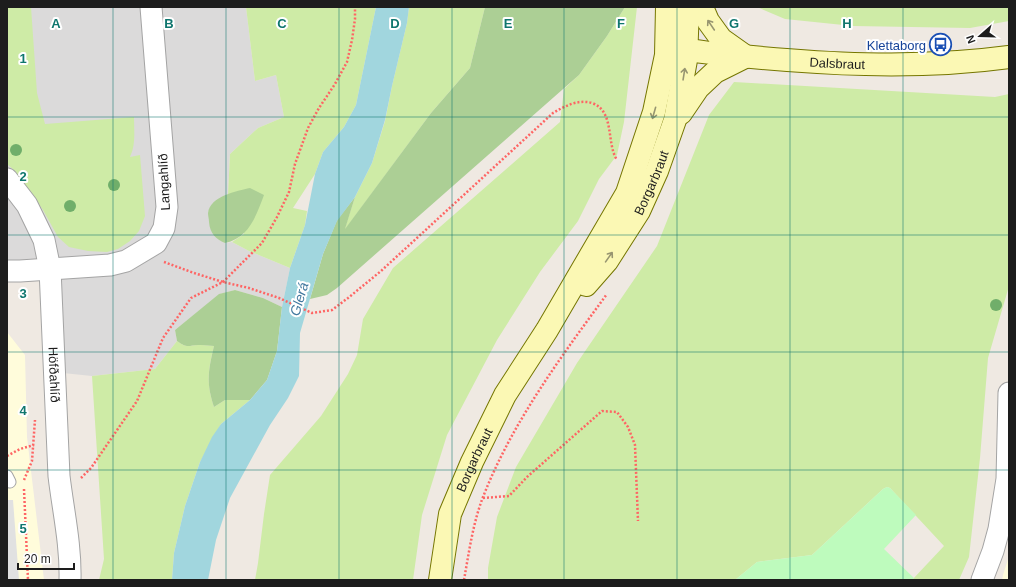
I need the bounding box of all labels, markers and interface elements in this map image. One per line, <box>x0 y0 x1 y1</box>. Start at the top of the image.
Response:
text: A <box>51 16 61 31</box>
text: B <box>164 16 174 31</box>
text: C <box>277 16 287 31</box>
text: D <box>390 16 400 31</box>
text: E <box>504 16 513 31</box>
text: F <box>617 16 625 31</box>
text: G <box>729 16 739 31</box>
text: H <box>842 16 852 31</box>
north arrow <box>960 16 1000 56</box>
one-way arrow <box>707 20 715 31</box>
bus stop icon: Klettaborg <box>928 32 954 58</box>
text: N <box>964 34 978 45</box>
place label: Klettaborg <box>867 38 926 53</box>
text: 1 <box>19 51 27 66</box>
street label: Dalsbraut <box>809 54 866 72</box>
one-way arrow <box>680 68 688 81</box>
one-way arrow <box>649 106 657 119</box>
street label: Borgarbraut <box>631 148 671 217</box>
street label: Langahlíð <box>155 153 173 211</box>
text: 2 <box>19 169 27 184</box>
one-way arrow <box>605 252 613 263</box>
water label: Glerá <box>287 280 311 318</box>
text: 3 <box>19 286 27 301</box>
street label: Höfðahlíð <box>46 346 63 403</box>
text: 4 <box>19 403 27 418</box>
street label: Borgarbraut <box>453 425 495 494</box>
text: 5 <box>19 521 27 536</box>
scale bar <box>18 545 74 571</box>
text: 20 m <box>24 552 51 566</box>

